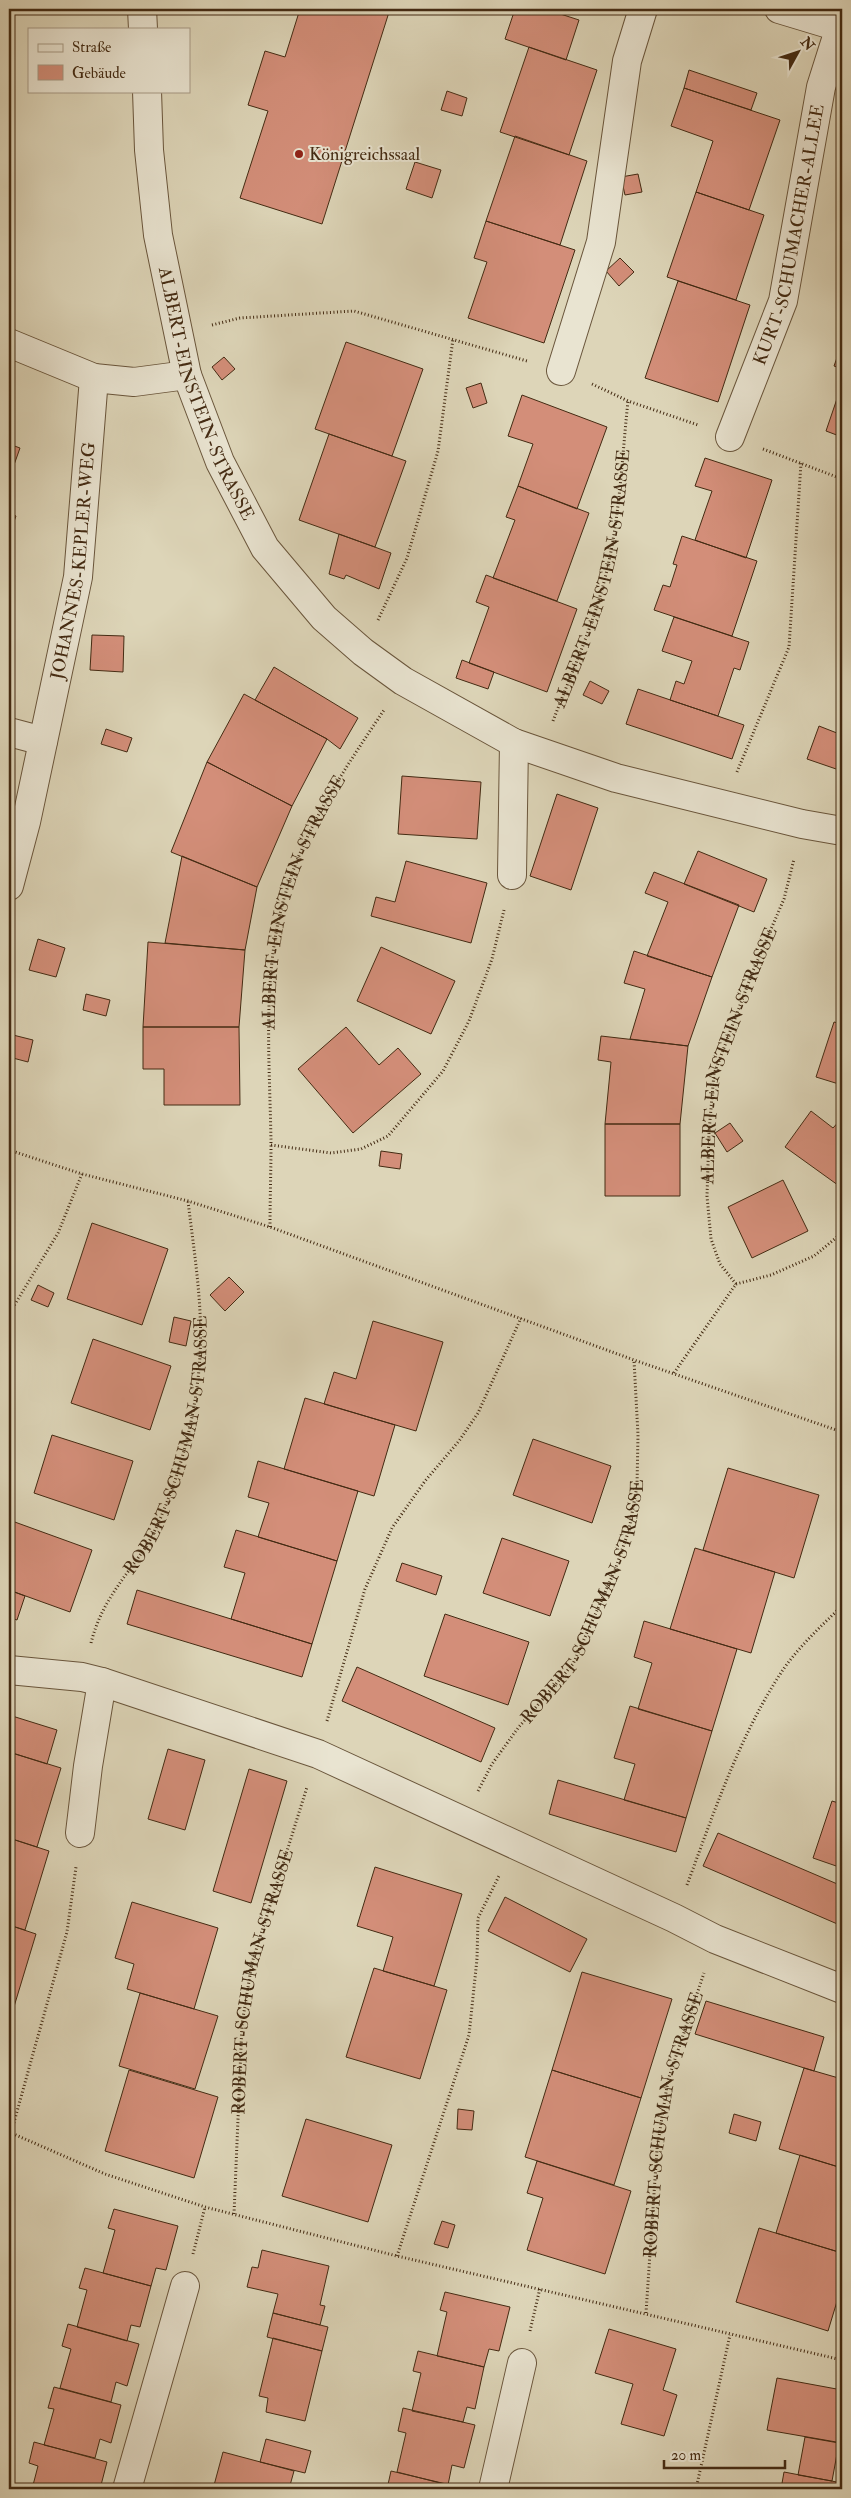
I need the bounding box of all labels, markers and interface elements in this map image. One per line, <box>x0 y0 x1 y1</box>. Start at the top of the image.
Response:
legend <box>28 28 190 92</box>
north arrow <box>774 28 824 78</box>
text: N <box>796 33 818 55</box>
text: Straße <box>72 38 111 57</box>
text: Gebäude <box>72 64 126 83</box>
street label: KURT-SCHUMACHER-ALLEE <box>748 102 829 368</box>
place label: Königreichssaal <box>309 143 421 166</box>
marker: Königreichssaal <box>293 148 305 160</box>
street label: ALBERT-EINSTEIN-STRASSE <box>153 264 260 524</box>
street label: JOHANNES-KEPLER-WEG <box>45 441 100 683</box>
street label: ALBERT-EINSTEIN-STRASSE <box>547 448 635 712</box>
street label: ALBERT-EINSTEIN-STRASSE <box>257 771 350 1031</box>
street label: ALBERT-EINSTEIN-STRASSE <box>696 923 782 1185</box>
street label: ROBERT-SCHUMAN-STRASSE <box>118 1315 212 1579</box>
street label: ROBERT-SCHUMAN-STRASSE <box>515 1479 649 1728</box>
street label: ROBERT-SCHUMAN-STRASSE <box>227 1846 298 2115</box>
street label: ROBERT-SCHUMAN-STRASSE <box>638 1989 708 2259</box>
scale bar <box>664 2438 785 2470</box>
text: 20 m <box>671 2446 701 2465</box>

